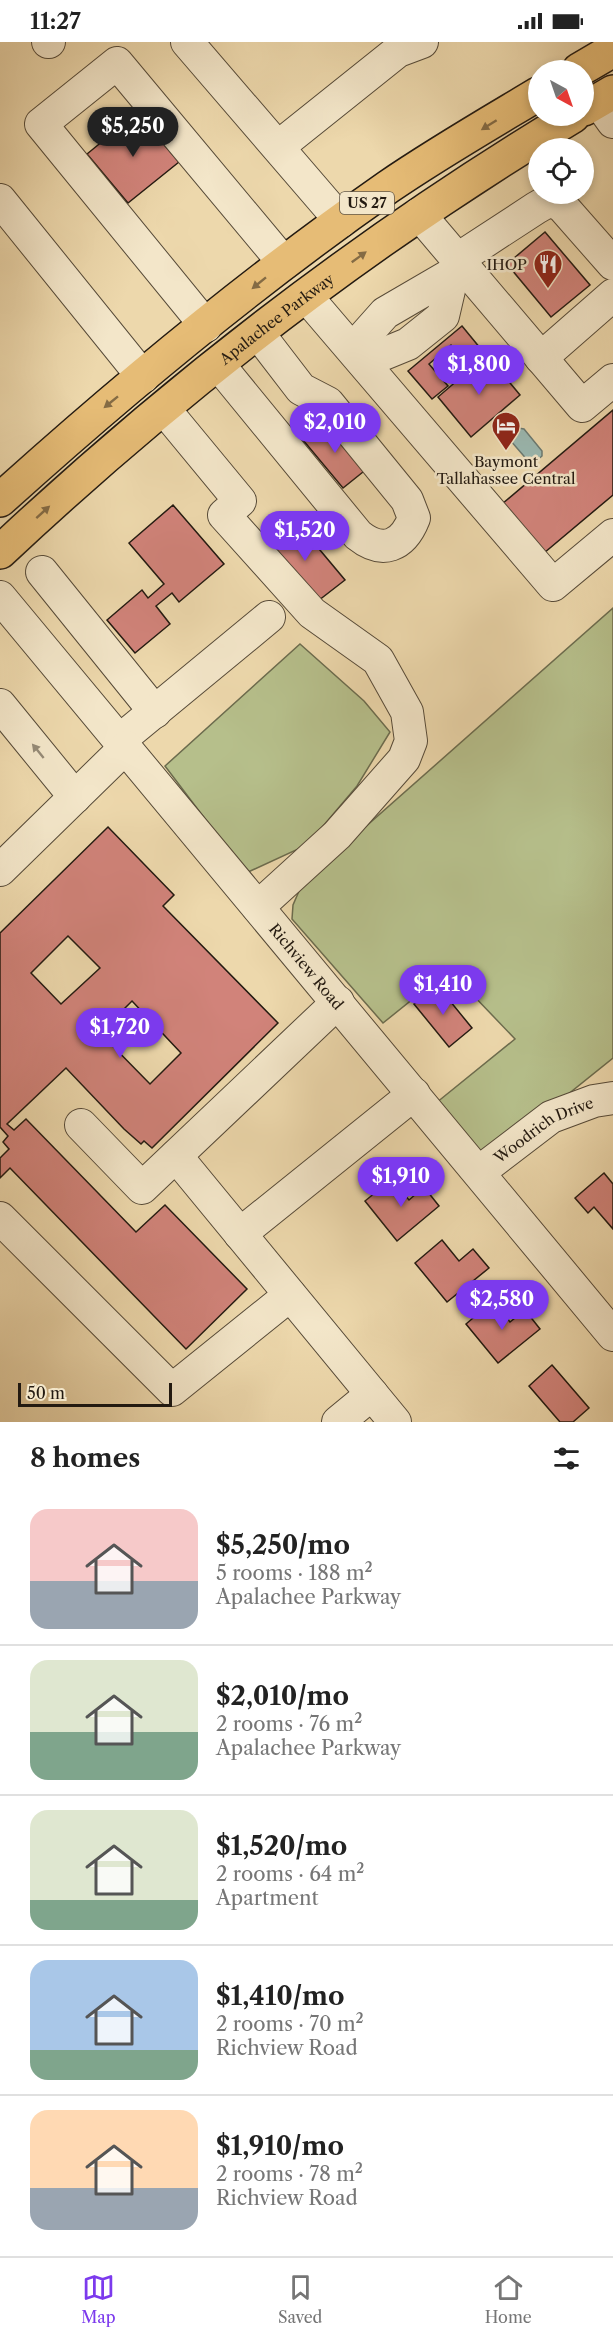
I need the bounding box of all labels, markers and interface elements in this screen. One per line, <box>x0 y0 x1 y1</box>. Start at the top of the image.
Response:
text: 11:27 <box>30 8 81 35</box>
north arrow <box>528 60 594 126</box>
map controls <box>528 60 594 204</box>
pin: $5,250 <box>84 107 182 158</box>
text: $5,250 <box>101 114 165 138</box>
one-way arrow <box>480 119 497 130</box>
button: locate <box>528 138 594 204</box>
road number: US 27 <box>340 192 394 214</box>
restaurant icon: IHOP <box>532 248 564 290</box>
one-way arrow <box>351 251 367 263</box>
place label: IHOP <box>486 255 527 274</box>
street label: Apalachee Parkway <box>215 268 338 369</box>
one-way arrow <box>251 276 267 289</box>
pin: $1,800 <box>430 345 528 396</box>
text: $1,800 <box>447 352 511 376</box>
one-way arrow <box>104 396 119 408</box>
pin: $2,010 <box>286 403 384 454</box>
text: $2,010 <box>304 410 366 434</box>
hotel icon: Baymont Tallahassee Central <box>490 410 522 452</box>
place label: Baymont Tallahassee Central <box>437 452 576 488</box>
one-way arrow <box>35 506 50 519</box>
pin: $1,520 <box>256 511 354 562</box>
text: $1,520 <box>274 518 336 542</box>
one-way arrow <box>32 744 44 759</box>
street label: Richview Road <box>265 919 348 1013</box>
pin: $1,410 <box>394 965 492 1016</box>
text: $1,410 <box>413 972 473 996</box>
pin: $1,720 <box>71 1008 169 1059</box>
text: $1,720 <box>90 1015 150 1039</box>
street label: Woodrich Drive <box>489 1093 596 1167</box>
pin: $1,910 <box>352 1157 450 1208</box>
text: $1,910 <box>372 1164 430 1188</box>
pin: $2,580 <box>453 1280 551 1331</box>
text: $2,580 <box>470 1287 534 1311</box>
scale bar <box>18 1380 172 1408</box>
text: 50 m <box>27 1383 65 1403</box>
text: 8 homes <box>30 1442 140 1474</box>
icon: filters <box>550 1442 583 1475</box>
text: $5,250/mo <box>216 1529 350 1561</box>
icon: home <box>78 1533 150 1605</box>
text: 5 rooms · 188 m² <box>216 1561 373 1585</box>
text: Apalachee Parkway <box>216 1585 401 1609</box>
text: $2,010/mo <box>216 1680 349 1712</box>
icon: home <box>78 1684 150 1756</box>
text: 2 rooms · 76 m² <box>216 1712 362 1736</box>
text: Apalachee Parkway <box>216 1736 401 1760</box>
text: $1,520/mo <box>216 1830 347 1862</box>
icon: home <box>78 1834 150 1906</box>
text: 2 rooms · 64 m² <box>216 1862 365 1886</box>
text: Apartment <box>216 1886 319 1910</box>
text: $1,410/mo <box>216 1980 345 2012</box>
icon: home <box>78 1984 150 2056</box>
text: 2 rooms · 70 m² <box>216 2012 364 2036</box>
text: Richview Road <box>216 2036 358 2060</box>
text: $1,910/mo <box>216 2130 344 2162</box>
icon: home <box>78 2134 150 2206</box>
text: 2 rooms · 78 m² <box>216 2162 363 2186</box>
text: Richview Road <box>216 2186 358 2210</box>
tab: Map <box>81 2271 116 2327</box>
tab: Saved <box>278 2271 322 2327</box>
tab: Home <box>485 2271 532 2327</box>

